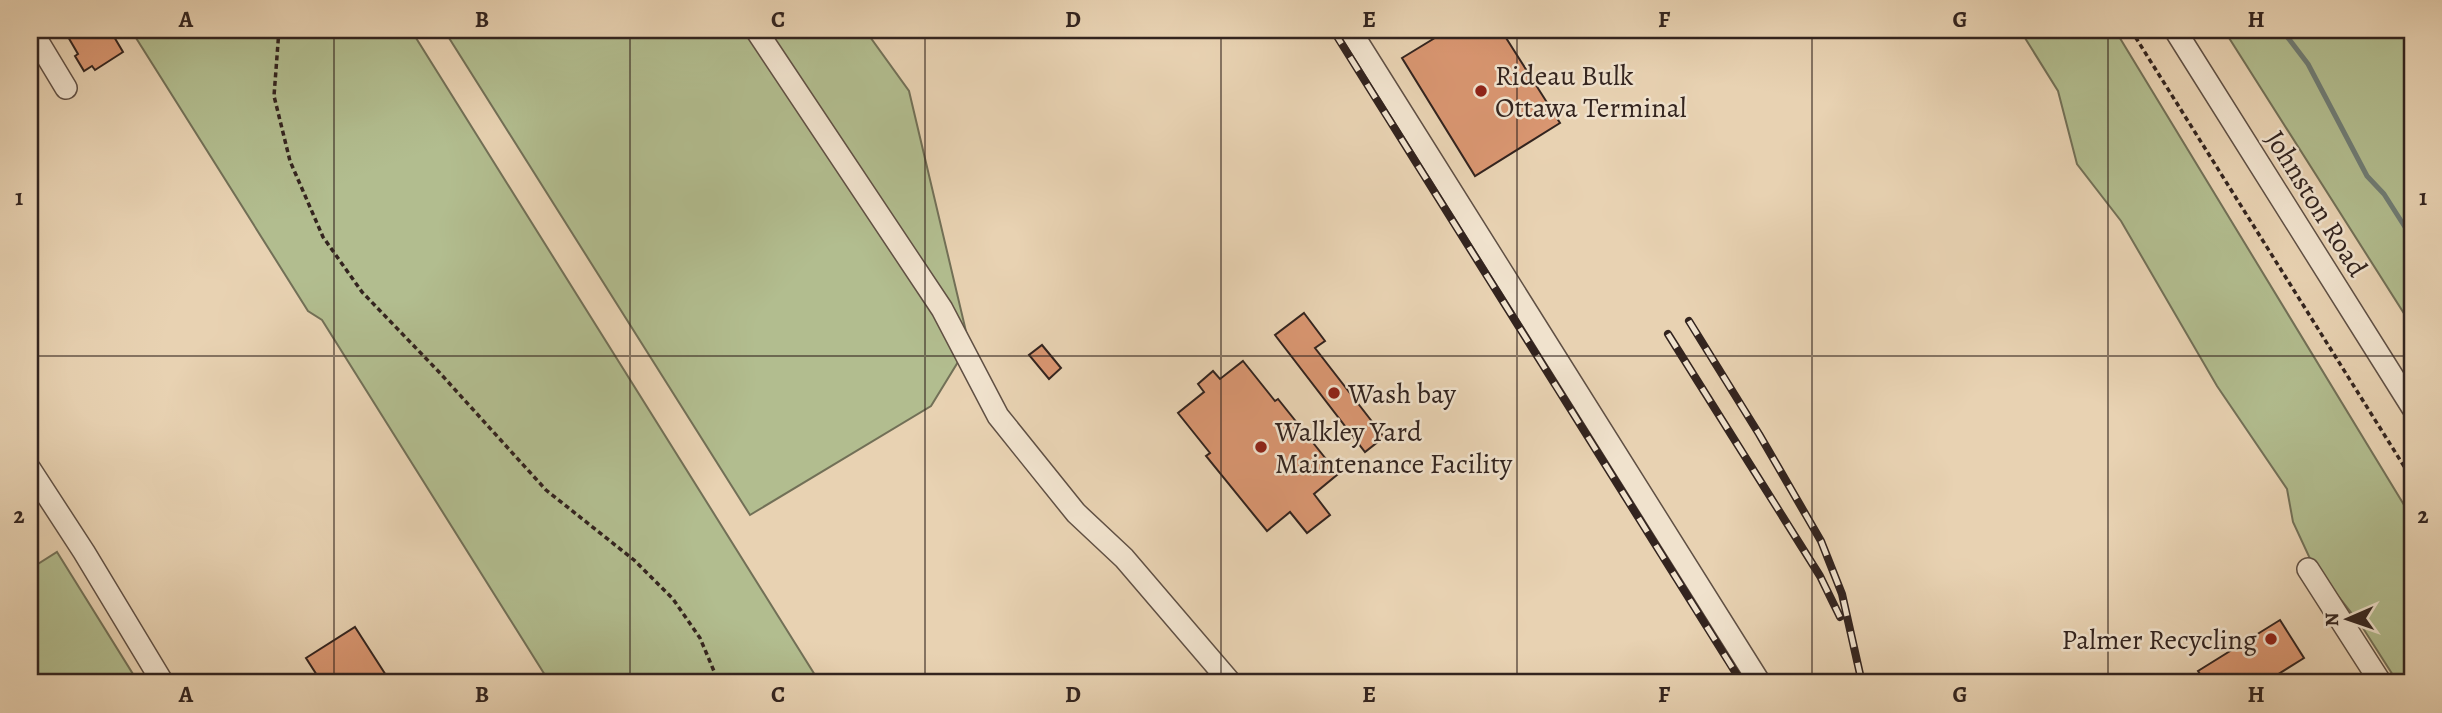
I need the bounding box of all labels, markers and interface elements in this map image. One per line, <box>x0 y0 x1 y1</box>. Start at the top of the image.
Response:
text: A <box>178 4 194 35</box>
text: B <box>475 4 489 35</box>
text: C <box>771 4 785 35</box>
text: D <box>1065 4 1081 35</box>
text: E <box>1362 4 1376 35</box>
text: F <box>1658 4 1671 35</box>
text: G <box>1952 4 1968 35</box>
text: H <box>2247 4 2265 35</box>
place label: Rideau Bulk Ottawa Terminal <box>1495 57 1687 127</box>
marker: Rideau Bulk Ottawa Terminal <box>1473 83 1489 99</box>
street label: Johnston Road <box>2256 123 2377 285</box>
text: 1 <box>15 182 23 213</box>
text: 1 <box>2419 182 2427 213</box>
place label: Wash bay <box>1347 375 1456 413</box>
marker: Wash bay <box>1326 385 1342 401</box>
place label: Walkley Yard Maintenance Facility <box>1274 413 1513 483</box>
marker: Walkley Yard Maintenance Facility <box>1253 439 1269 455</box>
text: 2 <box>13 500 25 531</box>
text: 2 <box>2417 500 2429 531</box>
north arrow <box>2312 584 2382 654</box>
text: N <box>2319 612 2345 627</box>
place label: Palmer Recycling <box>2061 621 2257 659</box>
marker: Palmer Recycling <box>2263 631 2279 647</box>
text: A <box>178 679 194 710</box>
text: B <box>475 679 489 710</box>
text: C <box>771 679 785 710</box>
text: D <box>1065 679 1081 710</box>
text: E <box>1362 679 1376 710</box>
text: F <box>1658 679 1671 710</box>
text: G <box>1952 679 1968 710</box>
text: H <box>2247 679 2265 710</box>

